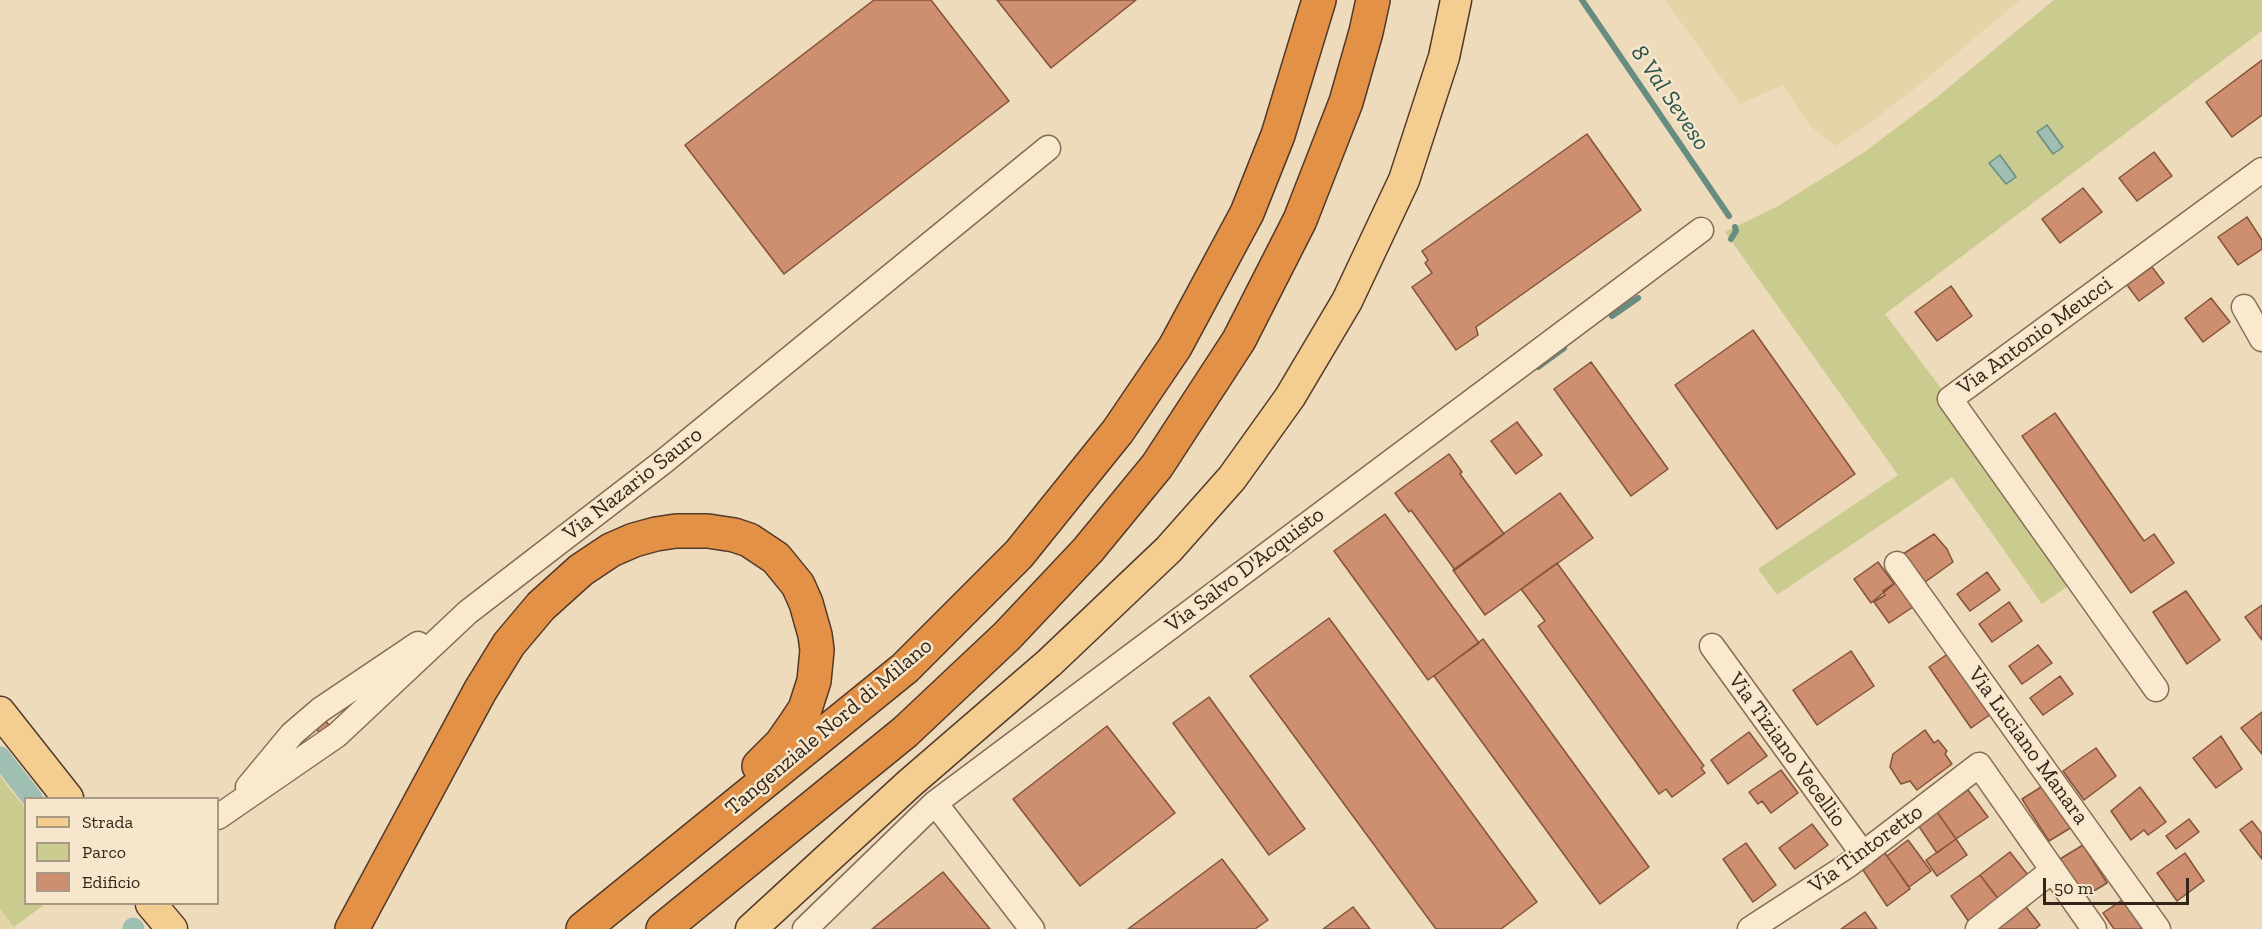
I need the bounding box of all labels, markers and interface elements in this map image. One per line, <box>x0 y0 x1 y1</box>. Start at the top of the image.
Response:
water label: 8 Val Seveso <box>1624 40 1716 156</box>
street label: Via Antonio Meucci <box>1952 271 2118 401</box>
street label: Via Nazario Sauro <box>558 421 708 547</box>
street label: Via Salvo D'Acquisto <box>1160 502 1330 638</box>
street label: Tangenziale Nord di Milano <box>720 633 938 821</box>
street label: Via Luciano Manara <box>1962 662 2094 830</box>
street label: Via Tiziano Vecellio <box>1722 668 1852 832</box>
legend <box>24 797 219 905</box>
street label: Via Tintoretto <box>1804 799 1928 899</box>
text: Strada <box>82 811 133 833</box>
text: Parco <box>82 841 126 863</box>
scale bar <box>2046 866 2192 904</box>
text: Edificio <box>82 871 140 893</box>
text: 50 m <box>2054 877 2093 899</box>

